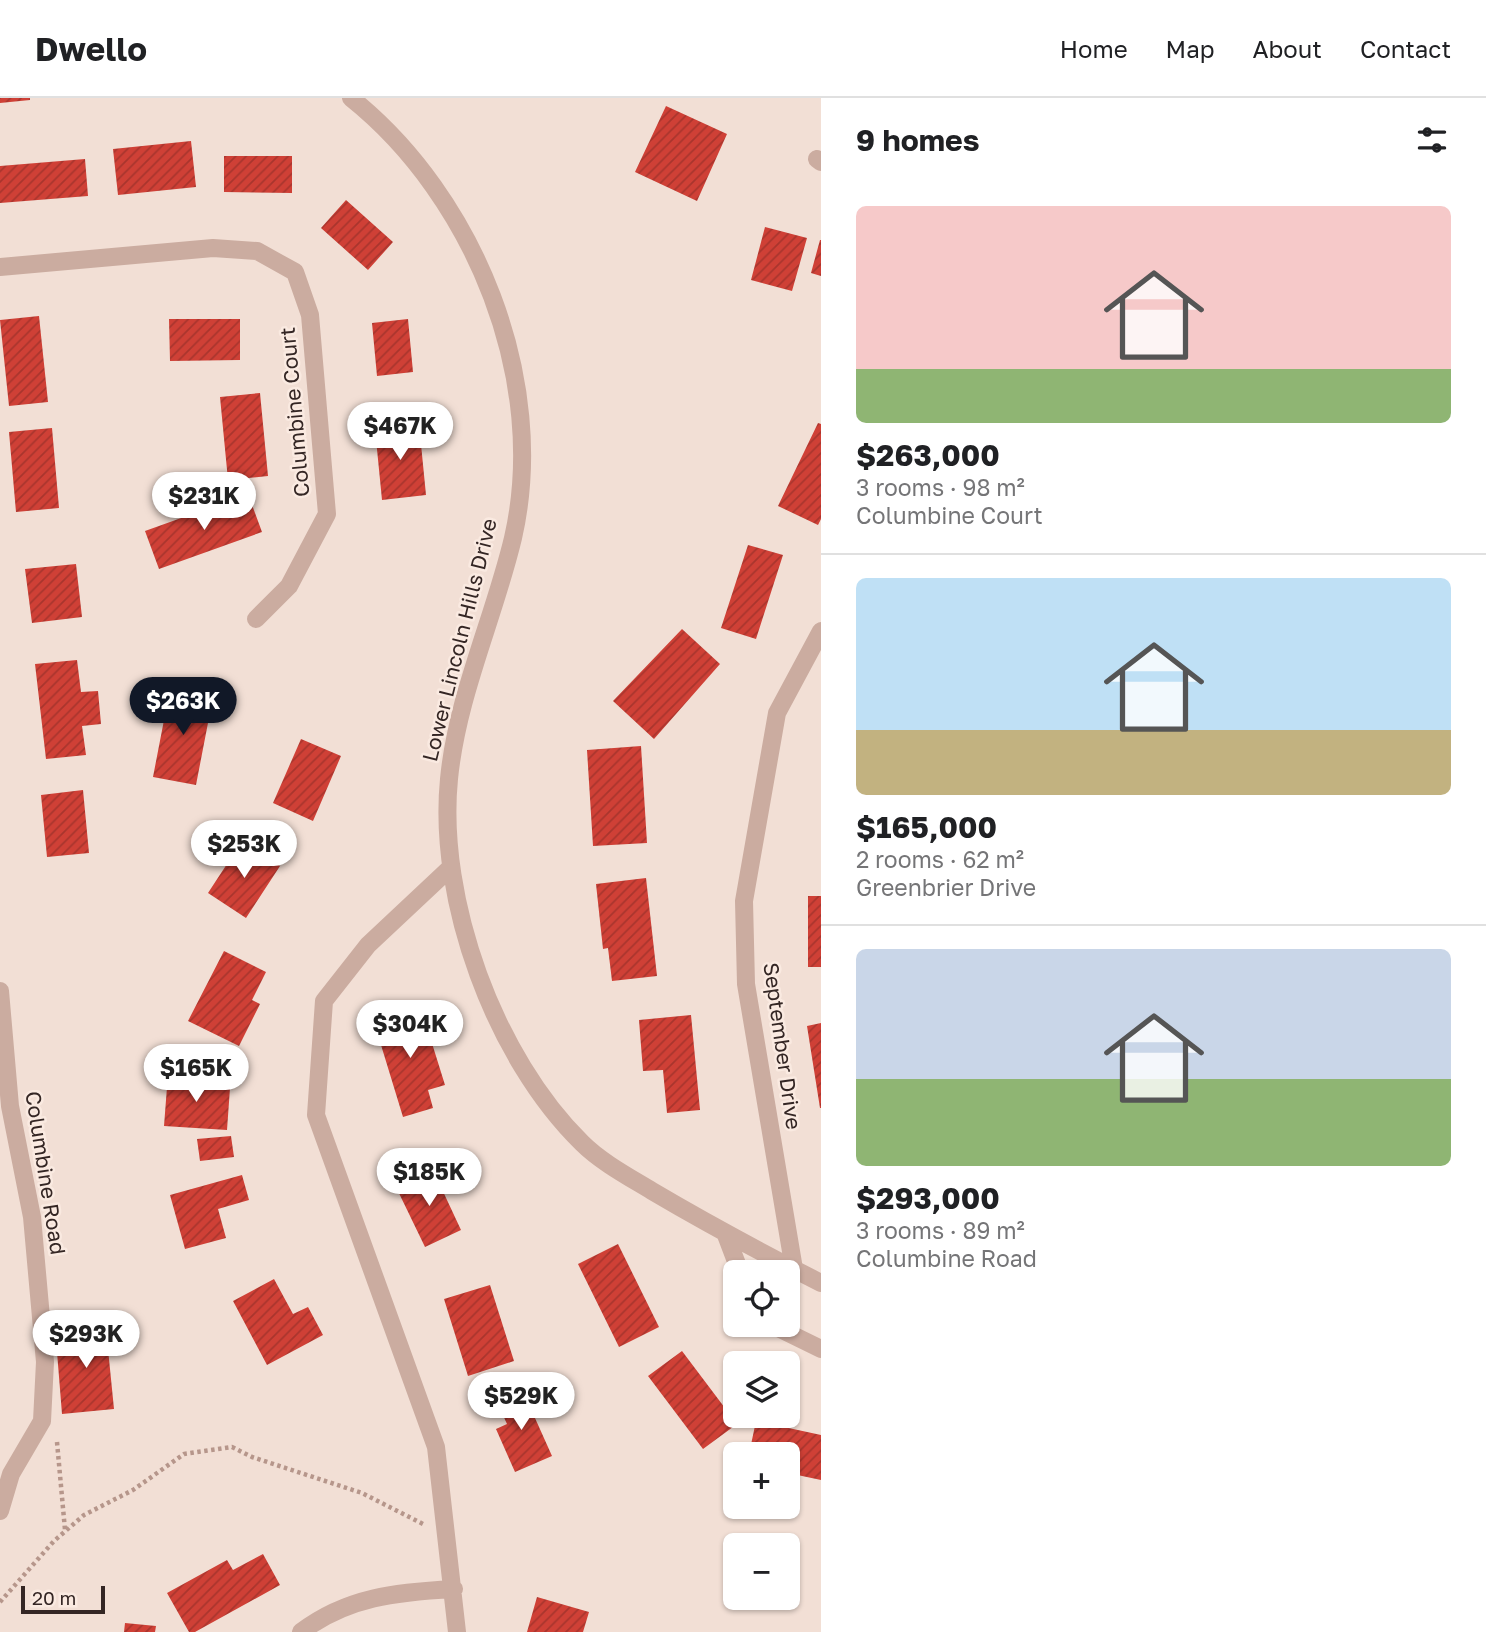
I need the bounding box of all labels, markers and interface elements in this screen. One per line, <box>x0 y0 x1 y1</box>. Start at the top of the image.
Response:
text: Dwello <box>35 29 147 68</box>
text: Home <box>1060 34 1128 63</box>
text: Map <box>1166 34 1215 63</box>
text: About <box>1253 34 1322 63</box>
text: Contact <box>1360 34 1451 63</box>
icon: filters <box>1413 121 1451 159</box>
text: 9 homes <box>856 122 979 158</box>
icon: home <box>1091 252 1217 378</box>
street label: Columbine Court <box>274 326 314 498</box>
pin: $467K <box>351 402 449 462</box>
text: $467K <box>363 411 437 439</box>
text: $263,000 <box>856 437 1000 473</box>
pin: $231K <box>155 472 253 532</box>
text: 3 rooms · 98 m² <box>856 473 1025 501</box>
text: $231K <box>168 481 240 509</box>
text: Columbine Court <box>856 501 1043 529</box>
street label: Lower Lincoln Hills Drive <box>416 516 502 764</box>
icon: home <box>1091 624 1217 750</box>
pin: $263K <box>134 678 232 737</box>
text: $263K <box>146 686 220 714</box>
text: $165,000 <box>856 809 997 845</box>
pin: $253K <box>195 820 293 880</box>
text: $253K <box>207 829 281 857</box>
text: 2 rooms · 62 m² <box>856 845 1024 873</box>
text: Greenbrier Drive <box>856 873 1036 901</box>
street label: September Drive <box>758 961 808 1131</box>
icon: home <box>1091 995 1217 1121</box>
pin: $304K <box>361 1000 459 1060</box>
text: $304K <box>372 1009 448 1037</box>
pin: $165K <box>147 1044 245 1104</box>
text: $165K <box>160 1053 232 1081</box>
street label: Columbine Road <box>20 1089 72 1256</box>
pin: $185K <box>380 1148 478 1208</box>
text: $185K <box>393 1157 465 1185</box>
text: $293,000 <box>856 1180 1000 1216</box>
text: 3 rooms · 89 m² <box>856 1216 1025 1244</box>
text: Columbine Road <box>856 1244 1037 1272</box>
map controls <box>723 1260 800 1610</box>
button: locate <box>723 1260 800 1337</box>
pin: $293K <box>37 1310 135 1370</box>
text: $293K <box>49 1319 123 1347</box>
button: layers <box>723 1351 800 1428</box>
pin: $529K <box>472 1372 570 1432</box>
text: $529K <box>484 1381 558 1409</box>
button: + <box>723 1442 800 1519</box>
button: − <box>723 1533 800 1610</box>
scale bar <box>21 1583 105 1615</box>
text: 20 m <box>32 1586 76 1609</box>

